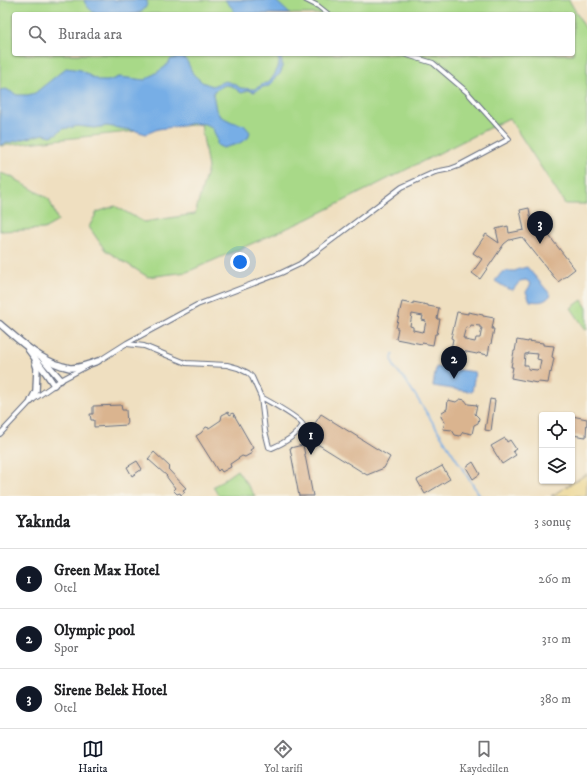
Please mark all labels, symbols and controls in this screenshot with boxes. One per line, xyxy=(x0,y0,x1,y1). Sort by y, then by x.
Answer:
search box xyxy=(12,12,575,56)
icon: search xyxy=(26,23,48,45)
text: Burada ara xyxy=(58,25,122,44)
pin: 3 xyxy=(527,211,553,244)
your location xyxy=(230,252,250,272)
pin: 2 xyxy=(441,346,467,379)
map controls xyxy=(539,412,575,484)
button: locate xyxy=(539,412,575,448)
pin: 1 xyxy=(298,422,324,455)
button: layers xyxy=(539,448,575,484)
text: Yakında xyxy=(16,511,70,533)
text: 3 sonuç xyxy=(534,514,571,530)
text: Green Max Hotel xyxy=(54,561,159,580)
text: 1 xyxy=(27,571,31,587)
text: 260 m xyxy=(538,571,571,587)
text: Otel xyxy=(54,580,77,596)
text: Olympic pool xyxy=(54,621,135,640)
text: 2 xyxy=(26,631,32,647)
text: 310 m xyxy=(542,631,571,647)
text: Spor xyxy=(54,640,78,656)
text: Sirene Belek Hotel xyxy=(54,681,167,700)
text: 3 xyxy=(27,691,31,707)
text: 380 m xyxy=(540,691,571,707)
text: Otel xyxy=(54,700,77,716)
tab: Harita xyxy=(78,738,107,776)
tab: Yol tarifi xyxy=(264,738,303,776)
tab: Kaydedilen xyxy=(459,738,509,776)

